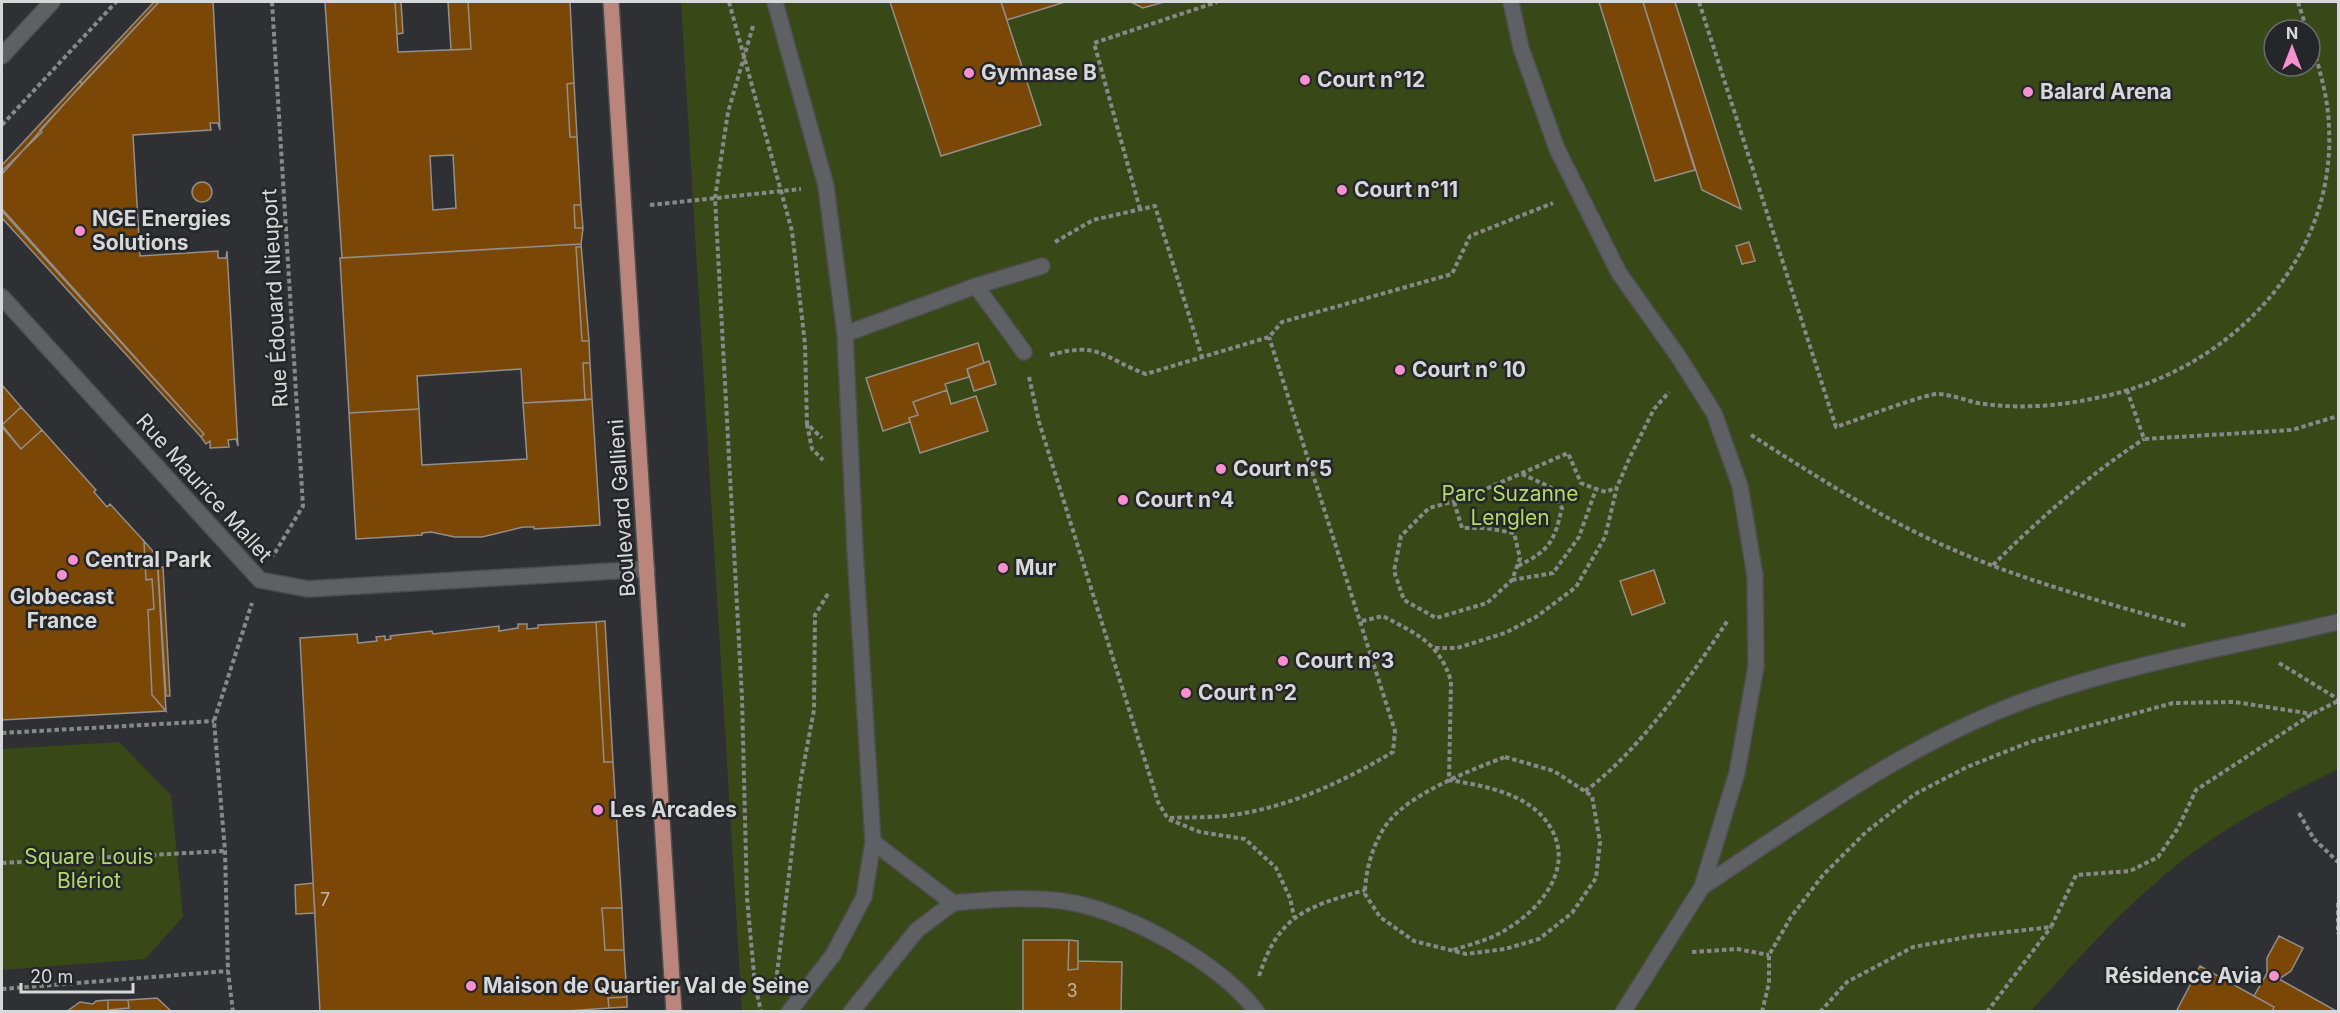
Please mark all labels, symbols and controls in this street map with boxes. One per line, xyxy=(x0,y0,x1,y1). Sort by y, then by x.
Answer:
north arrow xyxy=(2262,18,2322,78)
text: N xyxy=(2286,23,2298,43)
place label: Gymnase B xyxy=(981,60,1097,85)
marker: Gymnase B xyxy=(962,66,976,80)
place label: Court n°12 xyxy=(1317,67,1425,92)
marker: Court n°12 xyxy=(1298,73,1312,87)
place label: Balard Arena xyxy=(2040,79,2172,104)
marker: Balard Arena xyxy=(2021,85,2035,99)
place label: Court n°11 xyxy=(1354,177,1458,202)
marker: Court n°11 xyxy=(1335,183,1349,197)
street label: Rue Édouard Nieuport xyxy=(255,188,293,408)
place label: NGE Energies Solutions xyxy=(92,206,231,255)
marker: NGE Energies Solutions xyxy=(73,224,87,238)
place label: Court n° 10 xyxy=(1412,357,1526,382)
marker: Court n° 10 xyxy=(1393,363,1407,377)
street label: Rue Maurice Mallet xyxy=(131,408,278,567)
street label: Boulevard Gallieni xyxy=(603,418,640,598)
place label: Court n°5 xyxy=(1233,456,1332,481)
marker: Court n°5 xyxy=(1214,462,1228,476)
park label: Parc Suzanne Lenglen xyxy=(1441,481,1579,530)
place label: Court n°4 xyxy=(1135,487,1234,512)
marker: Court n°4 xyxy=(1116,493,1130,507)
place label: Central Park xyxy=(85,547,212,572)
marker: Central Park xyxy=(66,553,80,567)
place label: Mur xyxy=(1015,555,1057,580)
marker: Mur xyxy=(996,561,1010,575)
marker: Globecast France xyxy=(55,568,69,582)
place label: Globecast France xyxy=(10,584,114,633)
place label: Court n°3 xyxy=(1295,648,1394,673)
marker: Court n°3 xyxy=(1276,654,1290,668)
place label: Court n°2 xyxy=(1198,680,1297,705)
marker: Court n°2 xyxy=(1179,686,1193,700)
place label: Les Arcades xyxy=(610,797,737,822)
marker: Les Arcades xyxy=(591,803,605,817)
park label: Square Louis Blériot xyxy=(24,844,154,893)
house number: 7 xyxy=(320,889,330,910)
scale bar xyxy=(21,956,134,994)
place label: Résidence Avia xyxy=(2105,963,2262,988)
text: 20 m xyxy=(30,966,73,987)
marker: Résidence Avia xyxy=(2267,969,2281,983)
place label: Maison de Quartier Val de Seine xyxy=(483,973,809,998)
marker: Maison de Quartier Val de Seine xyxy=(464,979,478,993)
house number: 3 xyxy=(1066,980,1078,1001)

